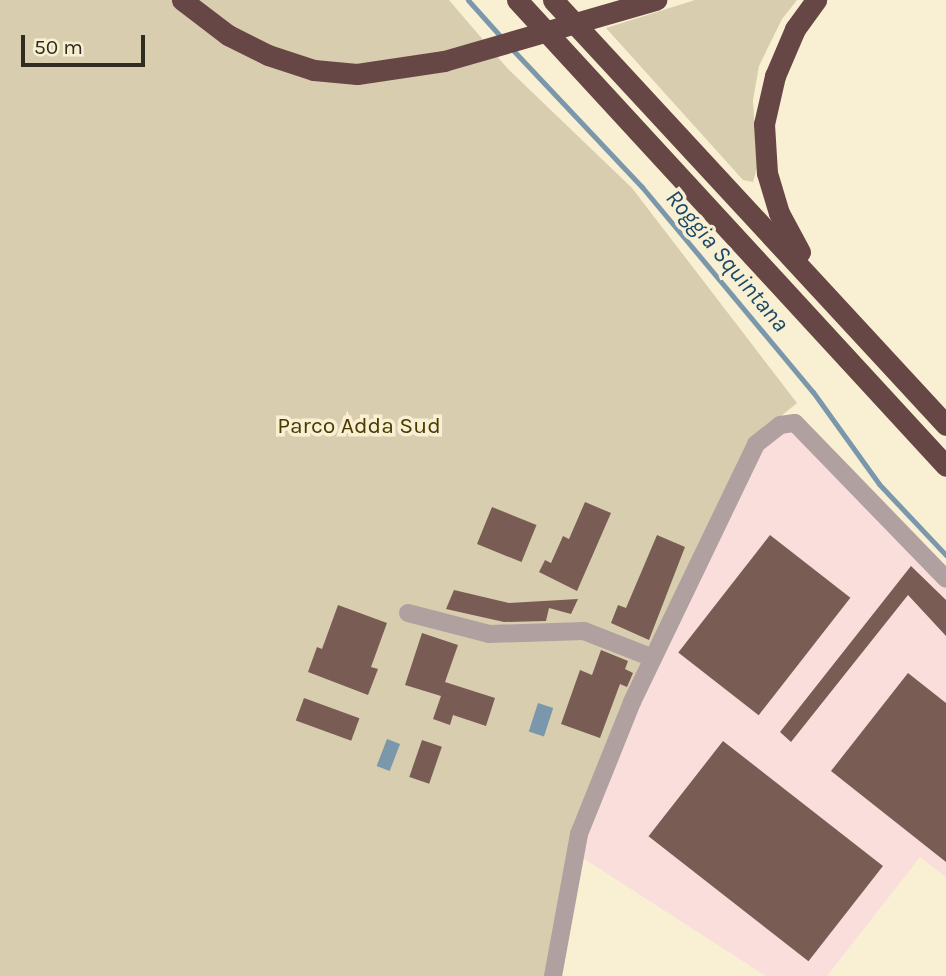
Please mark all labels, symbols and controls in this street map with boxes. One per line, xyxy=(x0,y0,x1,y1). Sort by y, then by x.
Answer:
scale bar xyxy=(24,21,149,65)
text: 50 m xyxy=(34,35,83,59)
water label: Roggia Squintana xyxy=(659,184,795,338)
park label: Parco Adda Sud xyxy=(277,412,441,440)

